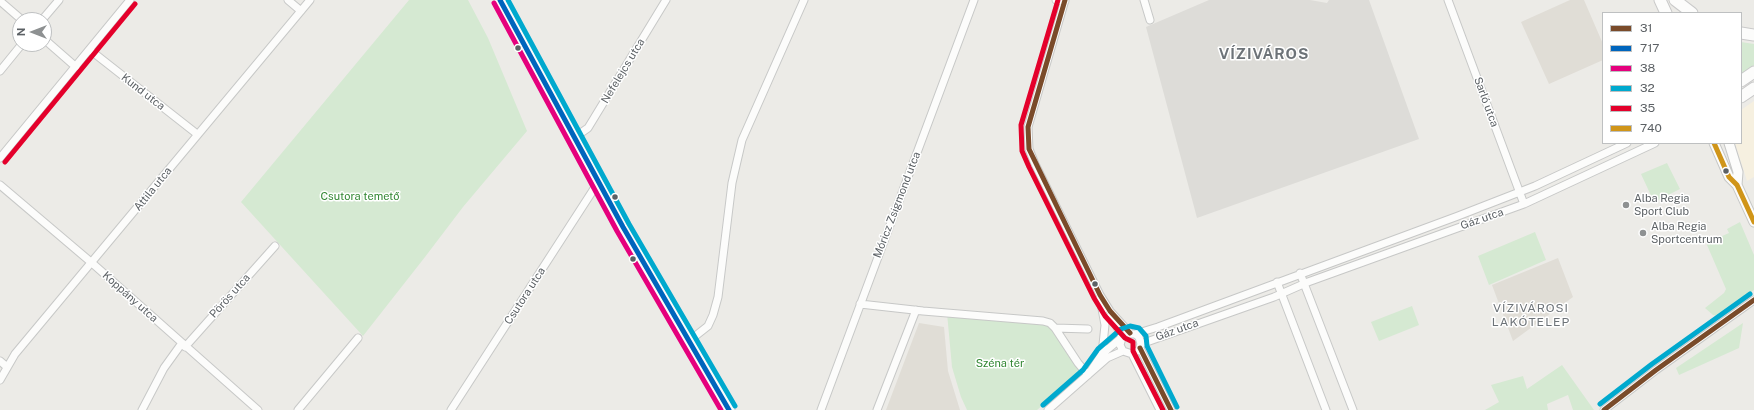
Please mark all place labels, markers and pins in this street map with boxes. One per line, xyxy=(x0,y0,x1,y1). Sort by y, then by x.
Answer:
unlabelled marker xyxy=(513,43,523,53)
unlabelled marker xyxy=(1721,166,1731,176)
unlabelled marker xyxy=(610,192,620,202)
place label: Alba Regia Sport Club xyxy=(1634,192,1689,218)
marker: Alba Regia Sport Club xyxy=(1621,200,1631,210)
place label: Alba Regia Sportcentrum xyxy=(1651,220,1722,246)
marker: Alba Regia Sportcentrum xyxy=(1638,228,1648,238)
unlabelled marker xyxy=(628,254,638,264)
unlabelled marker xyxy=(1090,279,1100,289)

